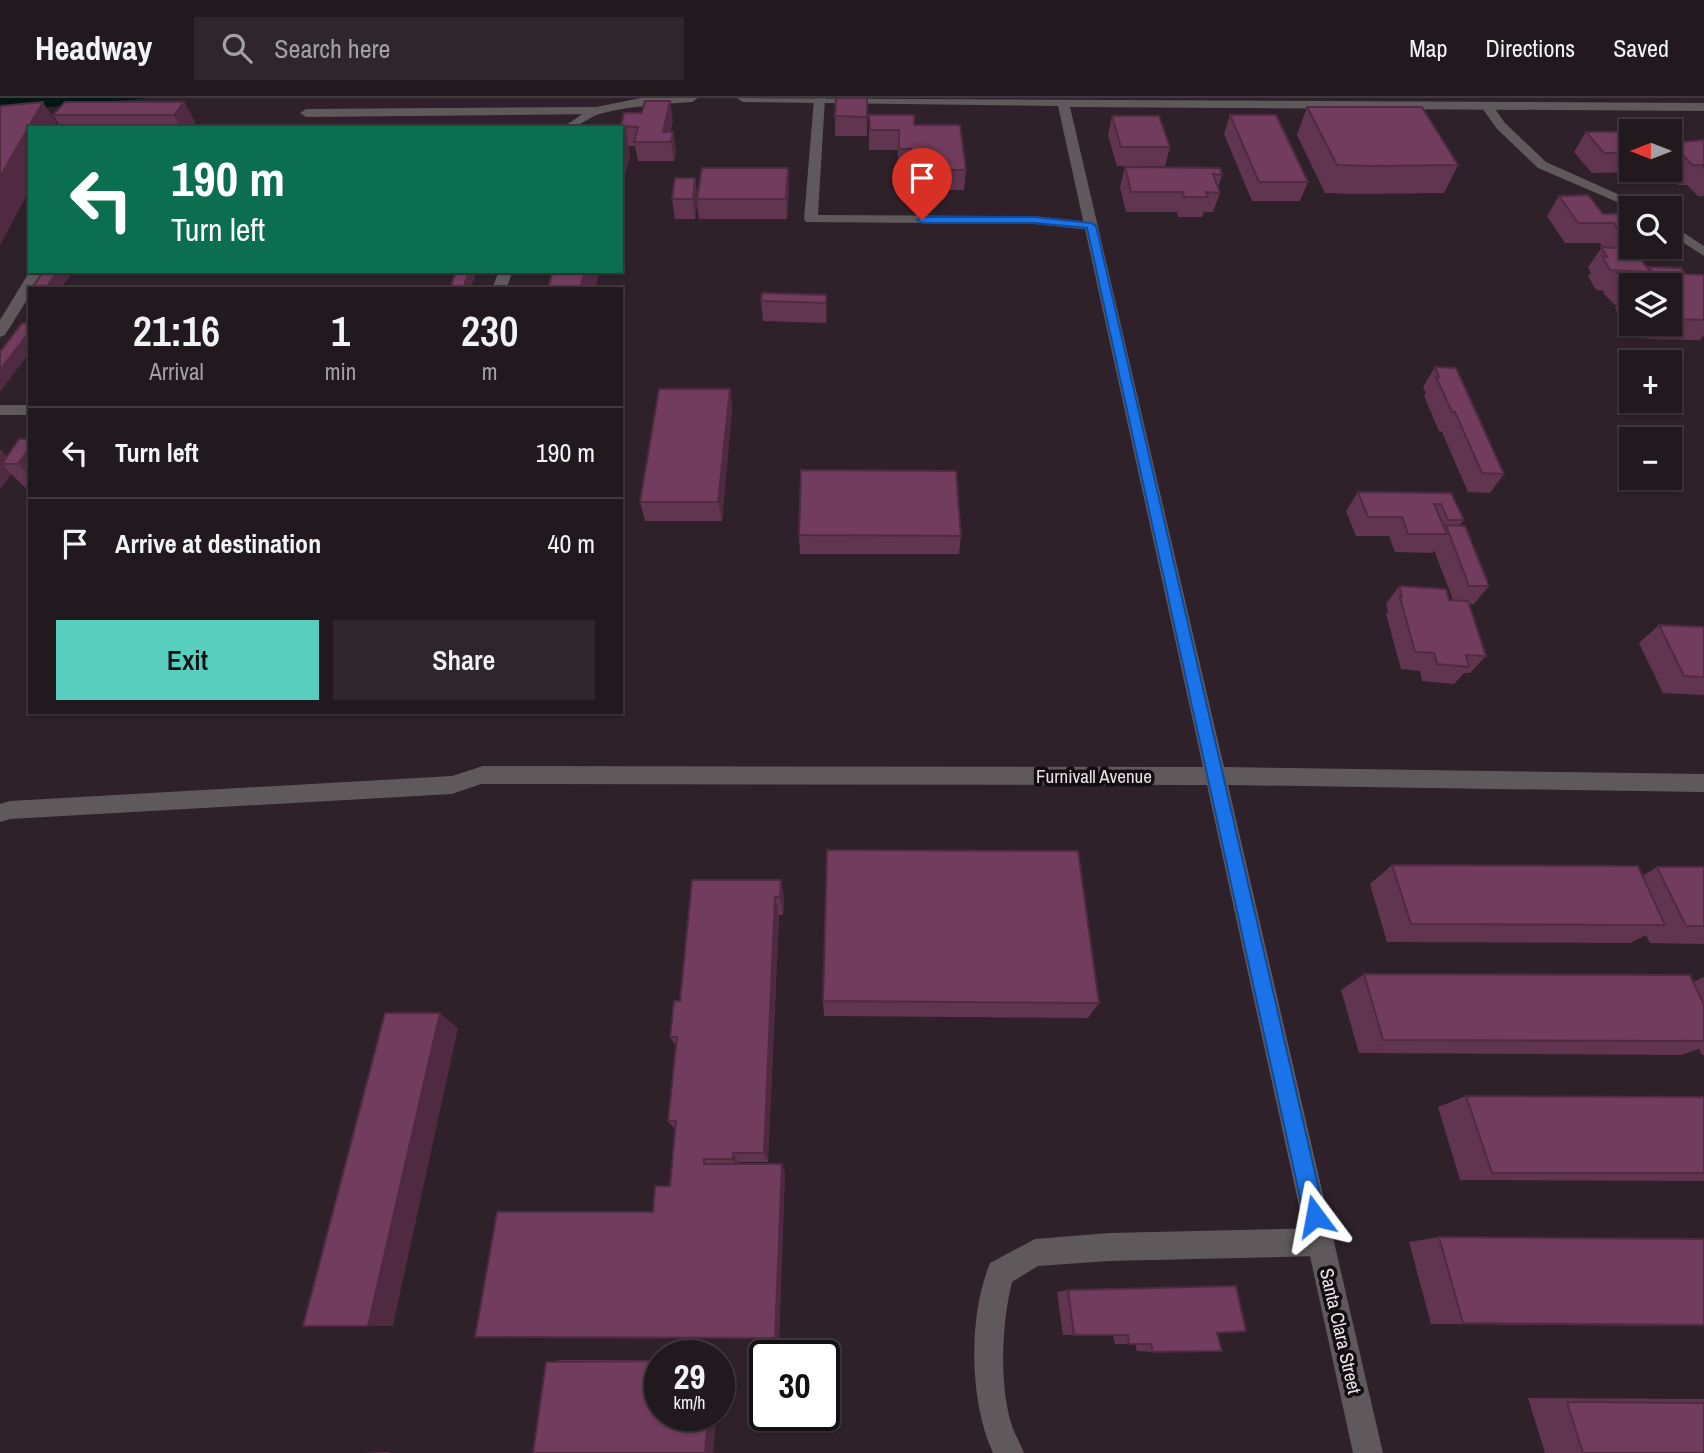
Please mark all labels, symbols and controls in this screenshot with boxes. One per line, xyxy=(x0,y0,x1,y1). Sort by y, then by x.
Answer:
search box xyxy=(194,17,684,80)
text: Headway xyxy=(35,26,152,70)
icon: search xyxy=(218,29,256,67)
text: Search here xyxy=(274,31,390,66)
text: Map xyxy=(1409,32,1447,64)
text: Directions xyxy=(1485,32,1575,64)
text: Saved xyxy=(1613,32,1669,64)
north arrow xyxy=(1619,119,1682,182)
map controls xyxy=(1619,119,1682,490)
text: 190 m xyxy=(171,145,285,211)
pin xyxy=(892,148,952,220)
icon: left xyxy=(56,154,147,245)
icon: arrive xyxy=(903,159,941,197)
button: search xyxy=(1619,196,1682,259)
text: Turn left xyxy=(171,208,265,251)
button: layers xyxy=(1619,273,1682,336)
text: 21:16 xyxy=(133,303,220,359)
text: 1 xyxy=(331,303,350,359)
text: 230 xyxy=(461,303,518,359)
button: + xyxy=(1619,350,1682,413)
text: Arrival xyxy=(149,356,204,387)
text: min xyxy=(325,356,356,387)
text: m xyxy=(482,356,497,387)
button: − xyxy=(1619,427,1682,490)
icon: left xyxy=(56,434,94,472)
text: Turn left xyxy=(115,435,199,470)
text: 190 m xyxy=(536,435,595,470)
icon: arrive xyxy=(56,525,94,563)
text: Arrive at destination xyxy=(115,526,321,561)
text: 40 m xyxy=(548,526,595,561)
button: Exit xyxy=(56,620,319,700)
button: Share xyxy=(333,620,595,700)
street label: Furnivall Avenue xyxy=(1036,763,1152,789)
position arrow xyxy=(1278,1179,1352,1253)
street label: Santa Clara Street xyxy=(1314,1266,1368,1397)
speed limit sign: 30 xyxy=(749,1340,840,1431)
text: 29 xyxy=(674,1353,705,1400)
text: km/h xyxy=(674,1390,706,1415)

